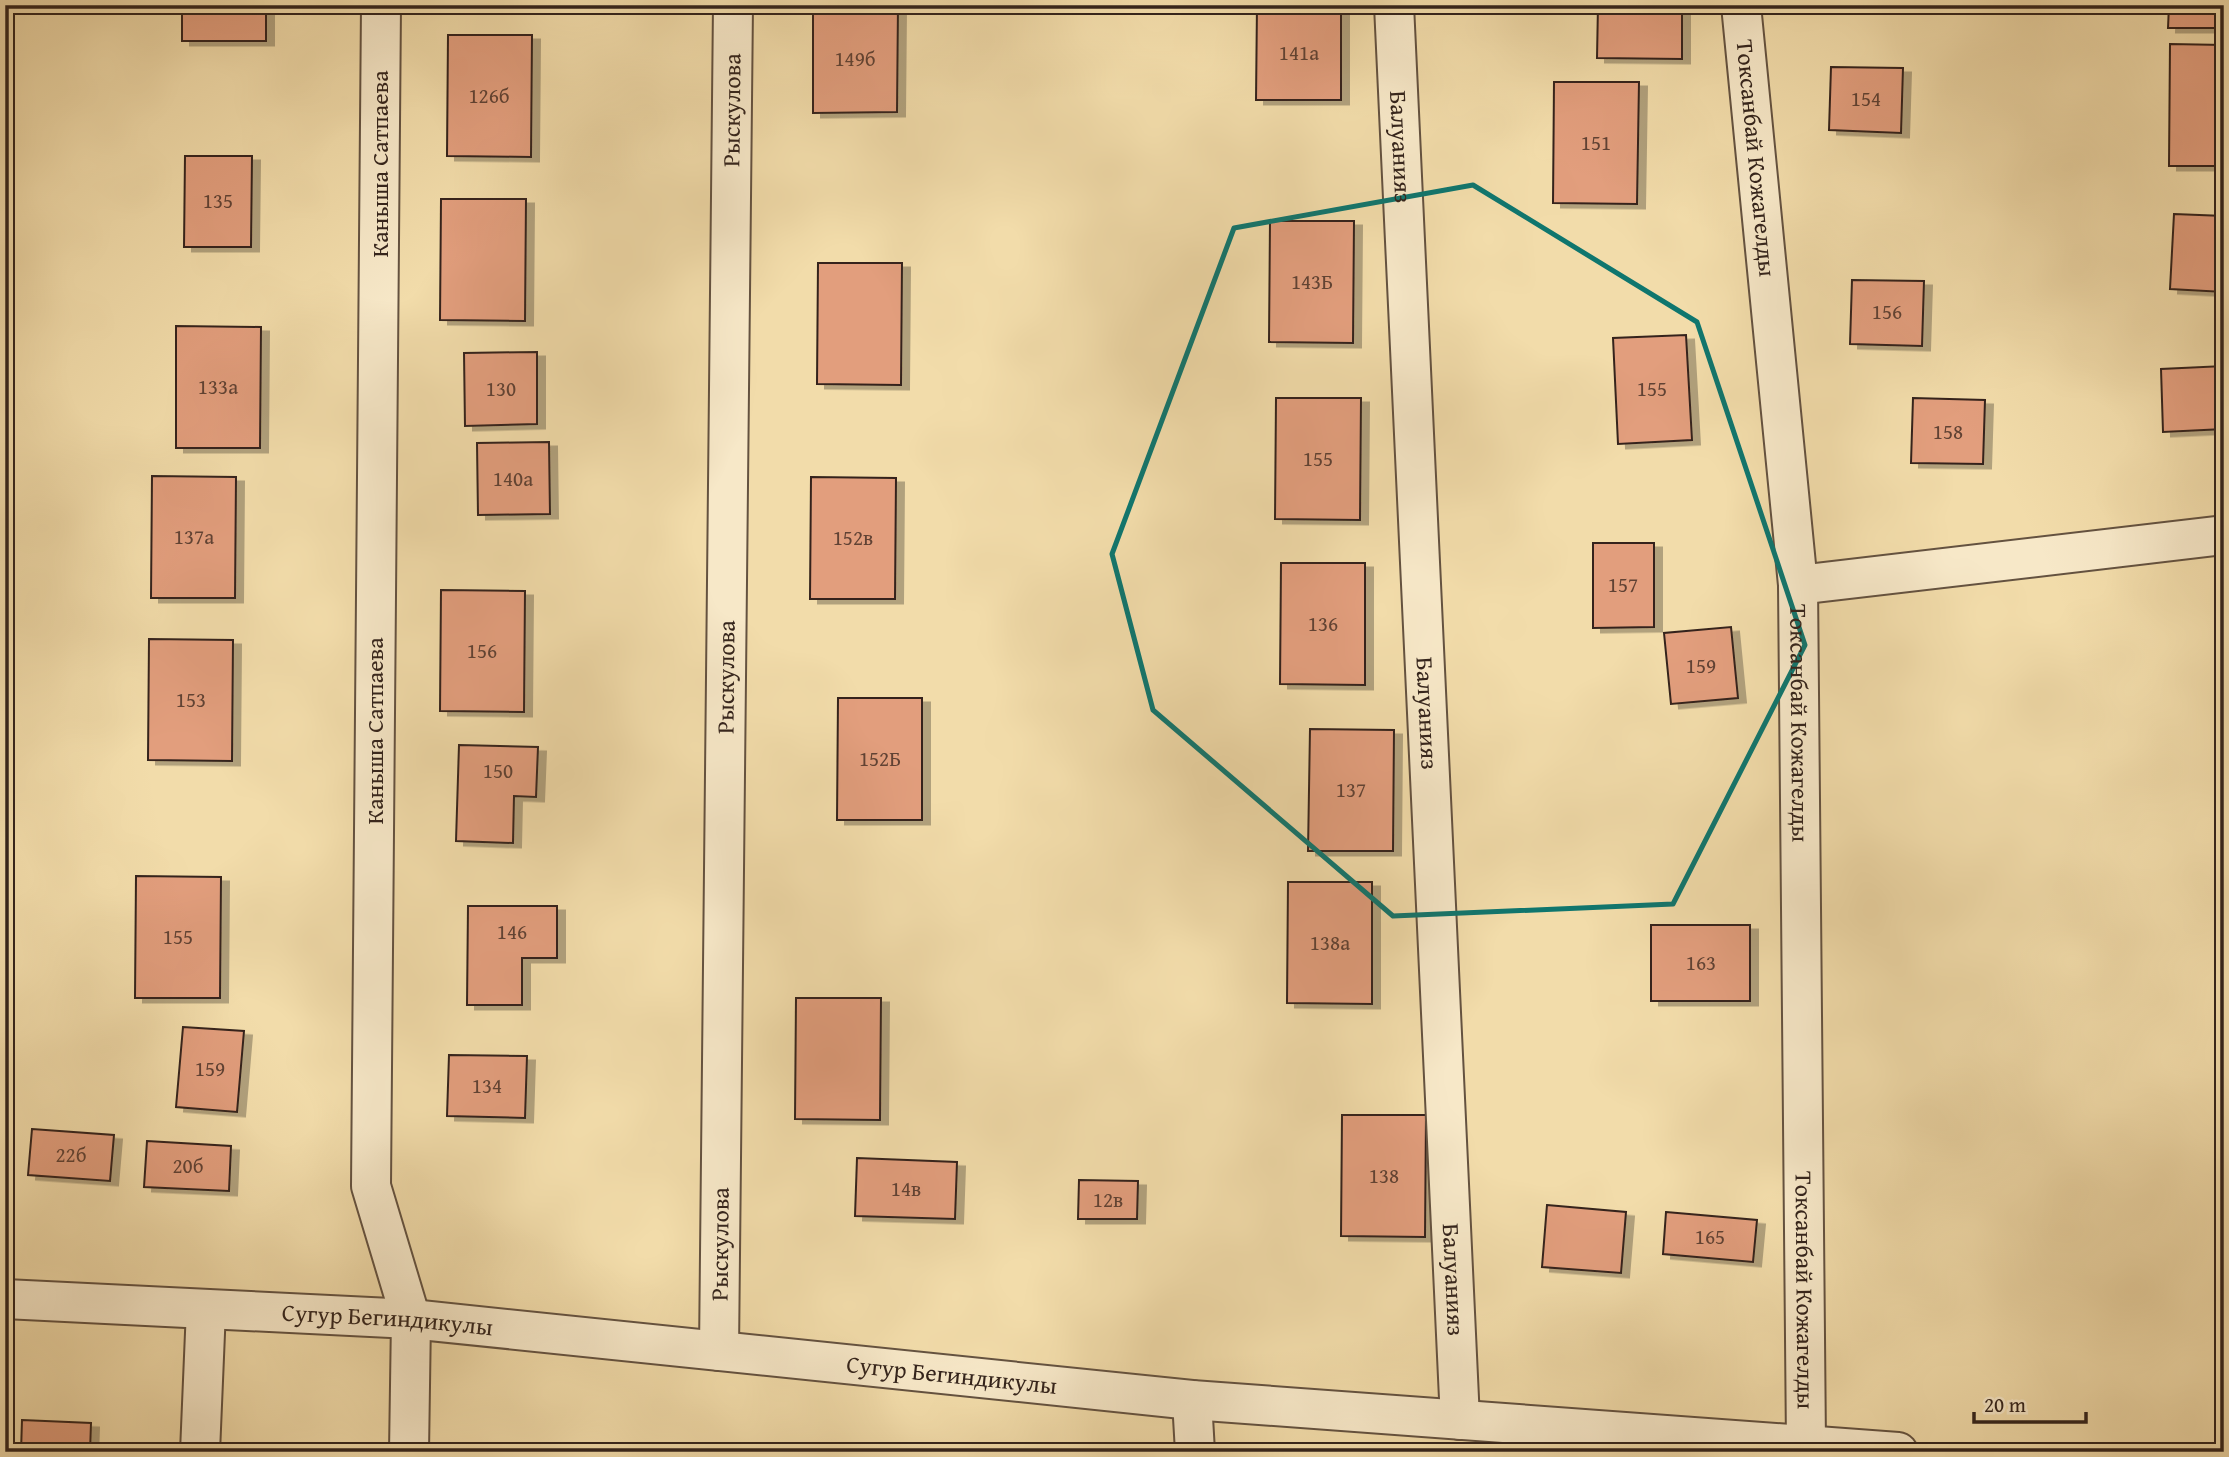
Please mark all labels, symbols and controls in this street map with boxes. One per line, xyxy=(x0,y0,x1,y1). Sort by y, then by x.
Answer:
house number: 141а xyxy=(1279,37,1319,68)
street label: Токсанбай Кожагелды xyxy=(1728,38,1786,279)
house number: 149б xyxy=(834,43,876,74)
street label: Рыскулова xyxy=(713,52,750,167)
street label: Каныша Сатпаева xyxy=(362,70,397,258)
house number: 126б xyxy=(468,80,510,111)
house number: 154 xyxy=(1851,83,1881,114)
street label: Балуанияз xyxy=(1381,90,1421,204)
house number: 151 xyxy=(1581,127,1611,158)
house number: 135 xyxy=(203,185,233,216)
house number: 143Б xyxy=(1291,266,1333,297)
house number: 156 xyxy=(1872,296,1902,327)
house number: 133а xyxy=(198,371,238,402)
house number: 130 xyxy=(486,373,516,404)
house number: 155 xyxy=(1637,373,1667,404)
house number: 158 xyxy=(1933,416,1963,447)
house number: 155 xyxy=(1303,443,1333,474)
house number: 140а xyxy=(493,463,533,494)
house number: 137а xyxy=(174,521,214,552)
house number: 152в xyxy=(833,522,873,553)
house number: 157 xyxy=(1608,569,1638,600)
street label: Токсанбай Кожагелды xyxy=(1781,604,1818,843)
house number: 136 xyxy=(1308,608,1338,639)
street label: Рыскулова xyxy=(707,619,744,734)
house number: 156 xyxy=(467,635,497,666)
street label: Каныша Сатпаева xyxy=(357,637,392,825)
house number: 159 xyxy=(1686,650,1716,681)
street label: Балуанияз xyxy=(1407,656,1448,770)
house number: 153 xyxy=(176,684,206,715)
house number: 152Б xyxy=(859,743,901,774)
house number: 150 xyxy=(483,755,513,786)
house number: 137 xyxy=(1336,774,1366,805)
house number: 146 xyxy=(497,916,527,947)
house number: 155 xyxy=(163,921,193,952)
house number: 138а xyxy=(1310,927,1350,958)
house number: 163 xyxy=(1686,947,1716,978)
house number: 159 xyxy=(195,1053,225,1084)
house number: 134 xyxy=(472,1070,502,1101)
house number: 22б xyxy=(56,1139,86,1170)
house number: 20б xyxy=(173,1150,203,1181)
house number: 138 xyxy=(1369,1160,1399,1191)
street label: Токсанбай Кожагелды xyxy=(1786,1171,1824,1410)
house number: 14в xyxy=(891,1173,921,1204)
house number: 12в xyxy=(1093,1184,1123,1215)
street label: Рыскулова xyxy=(702,1186,738,1301)
house number: 165 xyxy=(1695,1221,1725,1252)
street label: Балуанияз xyxy=(1434,1222,1474,1337)
street label: Сугур Бегиндикулы xyxy=(281,1295,495,1344)
street label: Сугур Бегиндикулы xyxy=(845,1346,1059,1403)
scale bar xyxy=(1974,1380,2086,1424)
text: 20 m xyxy=(1984,1389,2026,1420)

